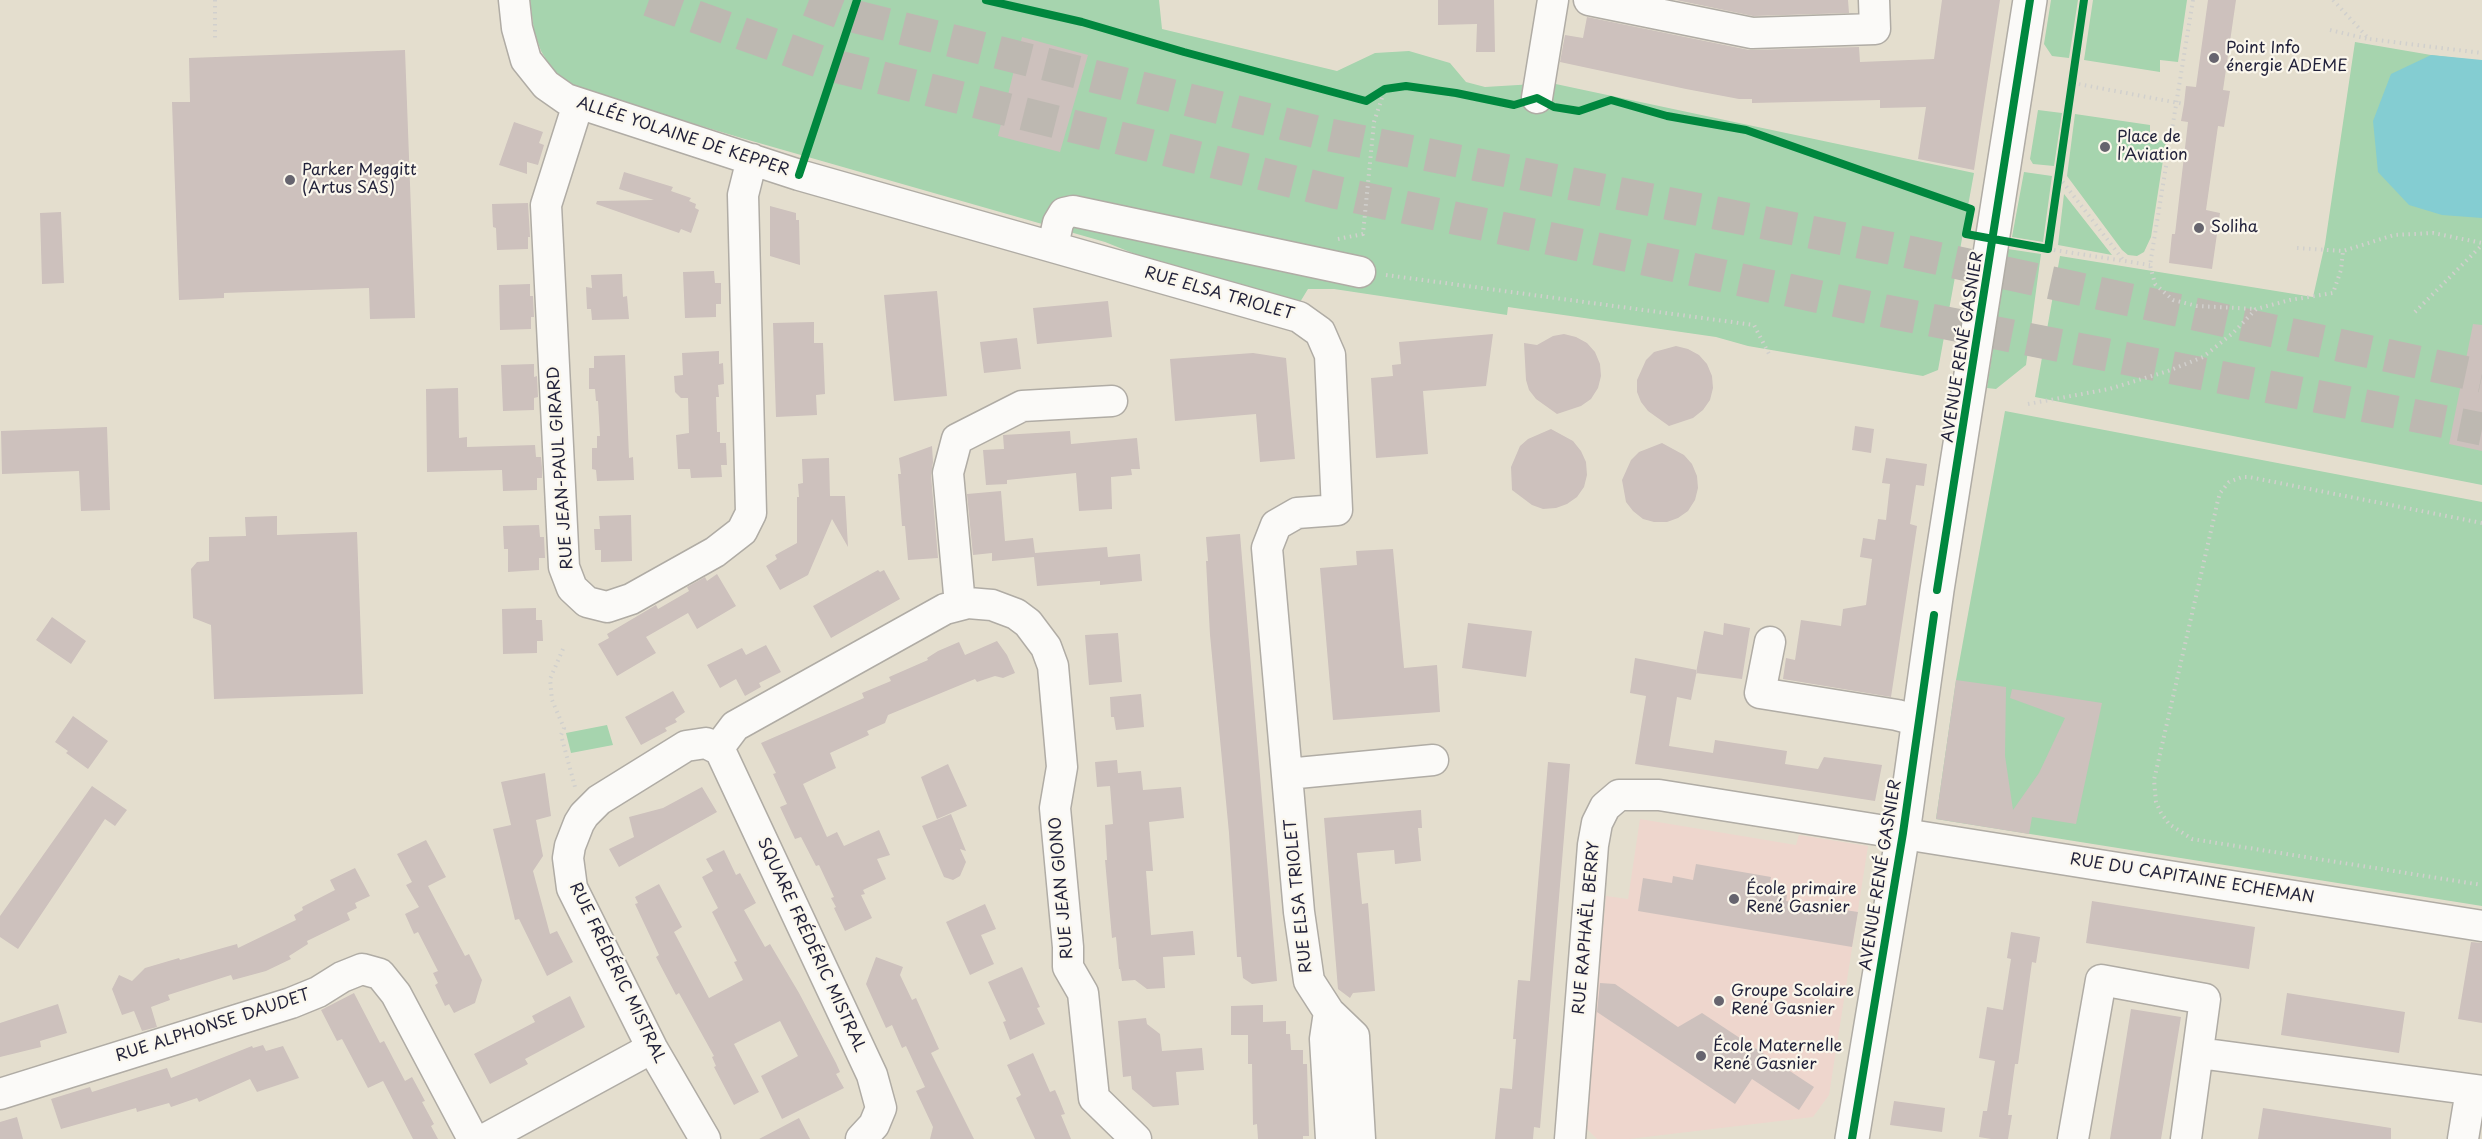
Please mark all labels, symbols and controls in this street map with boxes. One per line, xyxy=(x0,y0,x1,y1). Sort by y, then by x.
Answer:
place label: Point Info énergie ADEME xyxy=(2226,39,2347,77)
marker: Point Info énergie ADEME xyxy=(2207,51,2221,65)
street label: ALLÉE YOLAINE DE KEPPER xyxy=(574,94,792,180)
place label: Place de l’Aviation xyxy=(2117,128,2188,166)
marker: Place de l’Aviation xyxy=(2098,140,2112,154)
place label: Parker Meggitt (Artus SAS) xyxy=(302,161,417,199)
marker: Parker Meggitt (Artus SAS) xyxy=(283,173,297,187)
place label: Soliha xyxy=(2211,218,2258,238)
marker: Soliha xyxy=(2192,221,2206,235)
street label: AVENUE RENÉ GASNIER xyxy=(1938,250,1988,444)
street label: RUE ELSA TRIOLET xyxy=(1142,263,1296,325)
street label: RUE JEAN-PAUL GIRARD xyxy=(544,366,578,570)
street label: AVENUE RENÉ GASNIER xyxy=(1856,778,1906,972)
street label: RUE JEAN GIONO xyxy=(1046,816,1078,960)
street label: RUE ELSA TRIOLET xyxy=(1281,818,1317,974)
street label: SQUARE FRÉDÉRIC MISTRAL xyxy=(753,835,869,1055)
street label: RUE RAPHAËL BERRY xyxy=(1570,841,1604,1015)
street label: RUE DU CAPITAINE ECHEMAN xyxy=(2069,850,2315,908)
street label: RUE FRÉDÉRIC MISTRAL xyxy=(565,880,669,1066)
place label: École primaire René Gasnier xyxy=(1746,880,1857,918)
marker: École primaire René Gasnier xyxy=(1727,892,1741,906)
place label: Groupe Scolaire René Gasnier xyxy=(1731,982,1854,1020)
street label: RUE ALPHONSE DAUDET xyxy=(113,985,313,1067)
marker: Groupe Scolaire René Gasnier xyxy=(1712,994,1726,1008)
place label: École Maternelle René Gasnier xyxy=(1713,1037,1842,1075)
marker: École Maternelle René Gasnier xyxy=(1694,1049,1708,1063)

